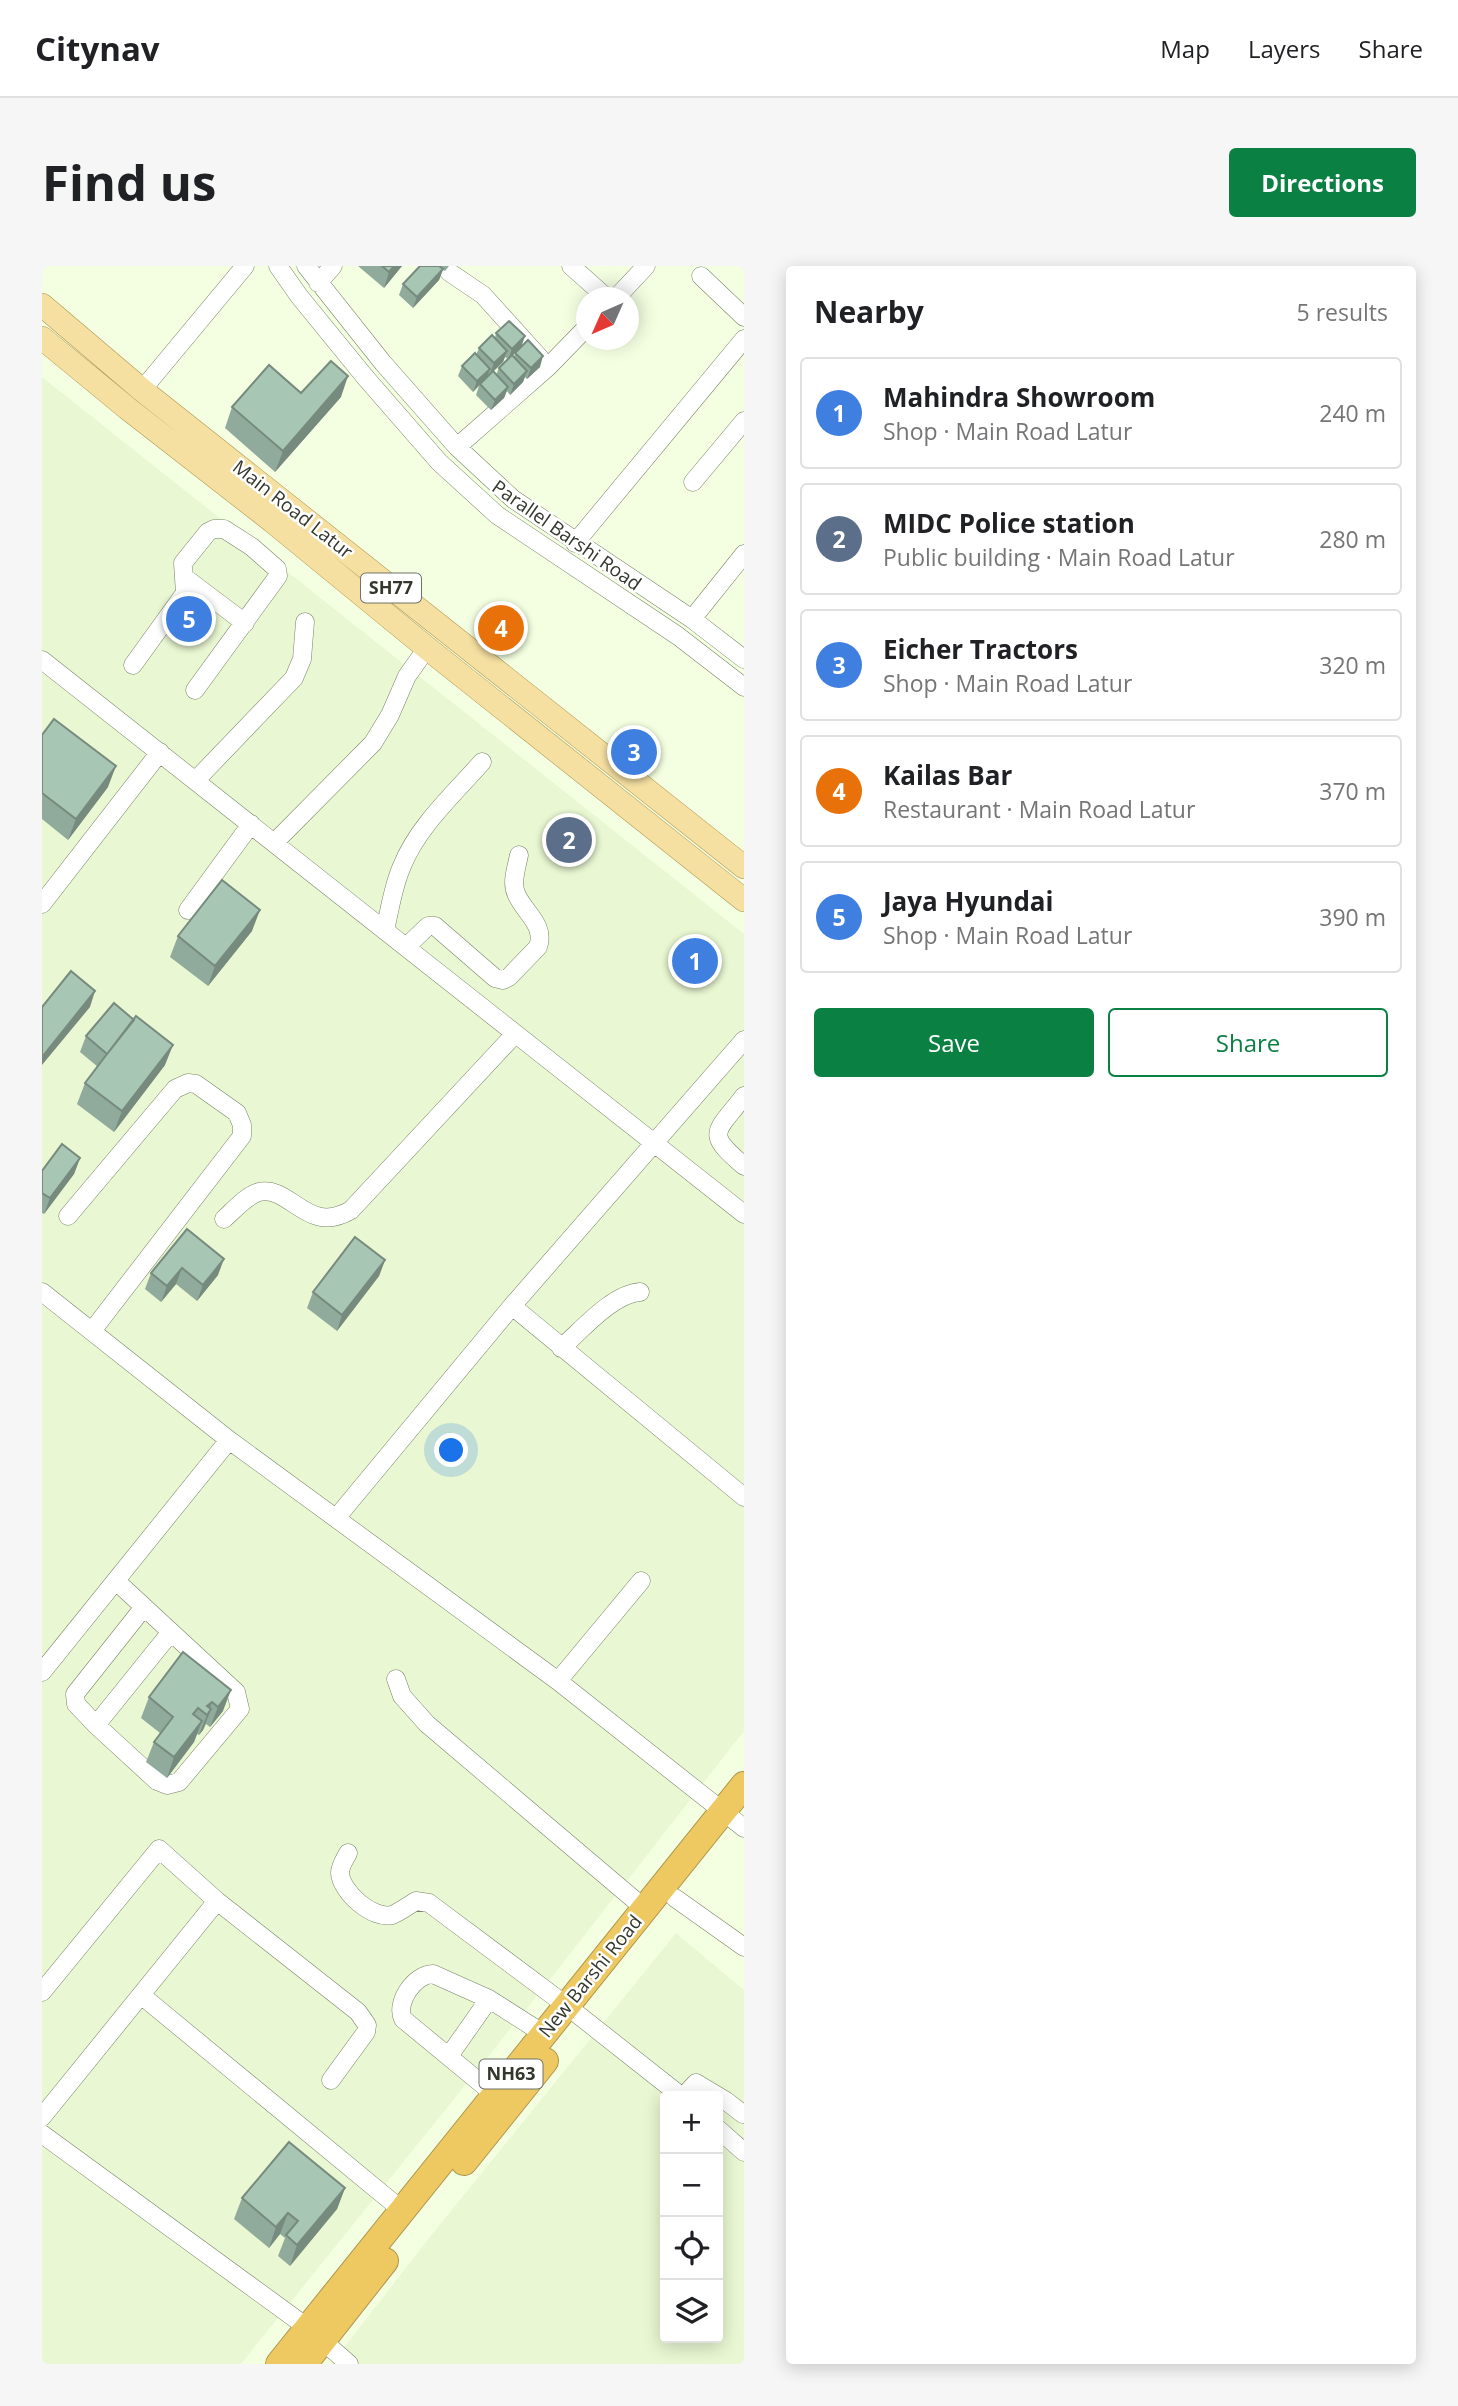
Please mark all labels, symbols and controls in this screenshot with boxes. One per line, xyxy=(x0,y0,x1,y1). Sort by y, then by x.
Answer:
text: Citynav xyxy=(35,26,160,71)
text: Map xyxy=(1160,32,1210,65)
text: Layers xyxy=(1248,32,1321,65)
text: Share xyxy=(1359,32,1423,65)
button: Directions xyxy=(1229,148,1416,217)
text: Find us xyxy=(42,149,216,215)
north arrow xyxy=(576,287,639,350)
text: Nearby xyxy=(814,291,924,332)
text: 5 results xyxy=(1297,296,1388,328)
text: Mahindra Showroom xyxy=(883,379,1155,415)
text: 1 xyxy=(832,397,846,429)
text: 240 m xyxy=(1319,397,1386,429)
text: Shop · Main Road Latur xyxy=(883,415,1132,447)
street label: Main Road Latur xyxy=(227,454,359,564)
street label: Parallel Barshi Road xyxy=(487,474,647,596)
text: MIDC Police station xyxy=(883,505,1135,541)
text: 2 xyxy=(832,523,846,555)
text: 280 m xyxy=(1319,523,1386,555)
text: Public building · Main Road Latur xyxy=(883,541,1235,573)
road number: SH77 xyxy=(361,574,421,602)
pin: 5 xyxy=(166,593,212,645)
pin: 4 xyxy=(478,602,524,654)
text: Eicher Tractors xyxy=(883,631,1078,667)
text: 3 xyxy=(832,649,846,681)
text: 320 m xyxy=(1319,649,1386,681)
text: Shop · Main Road Latur xyxy=(883,667,1132,699)
pin: 3 xyxy=(611,726,657,778)
text: Kailas Bar xyxy=(883,757,1012,793)
text: 4 xyxy=(832,775,846,807)
text: 370 m xyxy=(1319,775,1386,807)
text: Restaurant · Main Road Latur xyxy=(883,793,1195,825)
pin: 2 xyxy=(546,814,592,866)
text: Jaya Hyundai xyxy=(883,883,1054,919)
text: 5 xyxy=(832,901,846,933)
text: 390 m xyxy=(1319,901,1386,933)
text: Shop · Main Road Latur xyxy=(883,919,1132,951)
pin: 1 xyxy=(672,935,718,987)
button: Save xyxy=(814,1008,1094,1077)
button: Share xyxy=(1108,1008,1388,1077)
your location xyxy=(434,1433,468,1467)
street label: New Barshi Road xyxy=(532,1909,648,2043)
road number: NH63 xyxy=(480,2060,542,2088)
map controls xyxy=(660,2091,723,2343)
button: + xyxy=(660,2091,723,2154)
button: − xyxy=(660,2154,723,2217)
button: locate xyxy=(660,2217,723,2280)
button: layers xyxy=(660,2280,723,2343)

